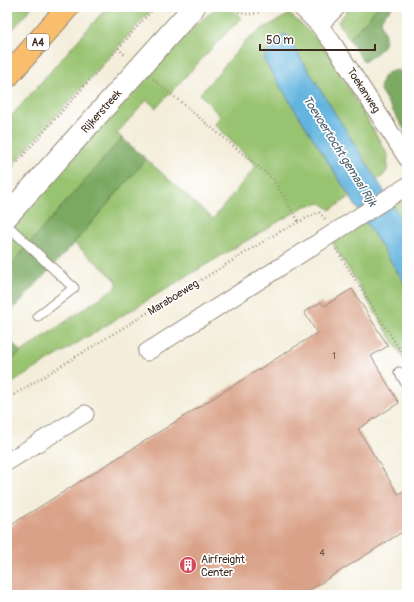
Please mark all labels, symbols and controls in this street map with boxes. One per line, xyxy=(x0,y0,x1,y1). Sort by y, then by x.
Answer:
scale bar xyxy=(260,26,375,52)
text: 50 m xyxy=(266,33,294,48)
road number: A4 xyxy=(27,34,49,50)
street label: Toekanweg xyxy=(344,65,383,116)
street label: Rijkerstreek xyxy=(79,87,124,136)
water label: Toevoertocht gemaal Rijk xyxy=(299,93,380,210)
street label: Maraboeweg xyxy=(146,277,201,318)
house number: 1 xyxy=(332,351,336,362)
house number: 4 xyxy=(319,548,325,559)
place label: Airfreight Center xyxy=(201,553,245,579)
building icon: Airfreight Center xyxy=(178,555,198,575)

